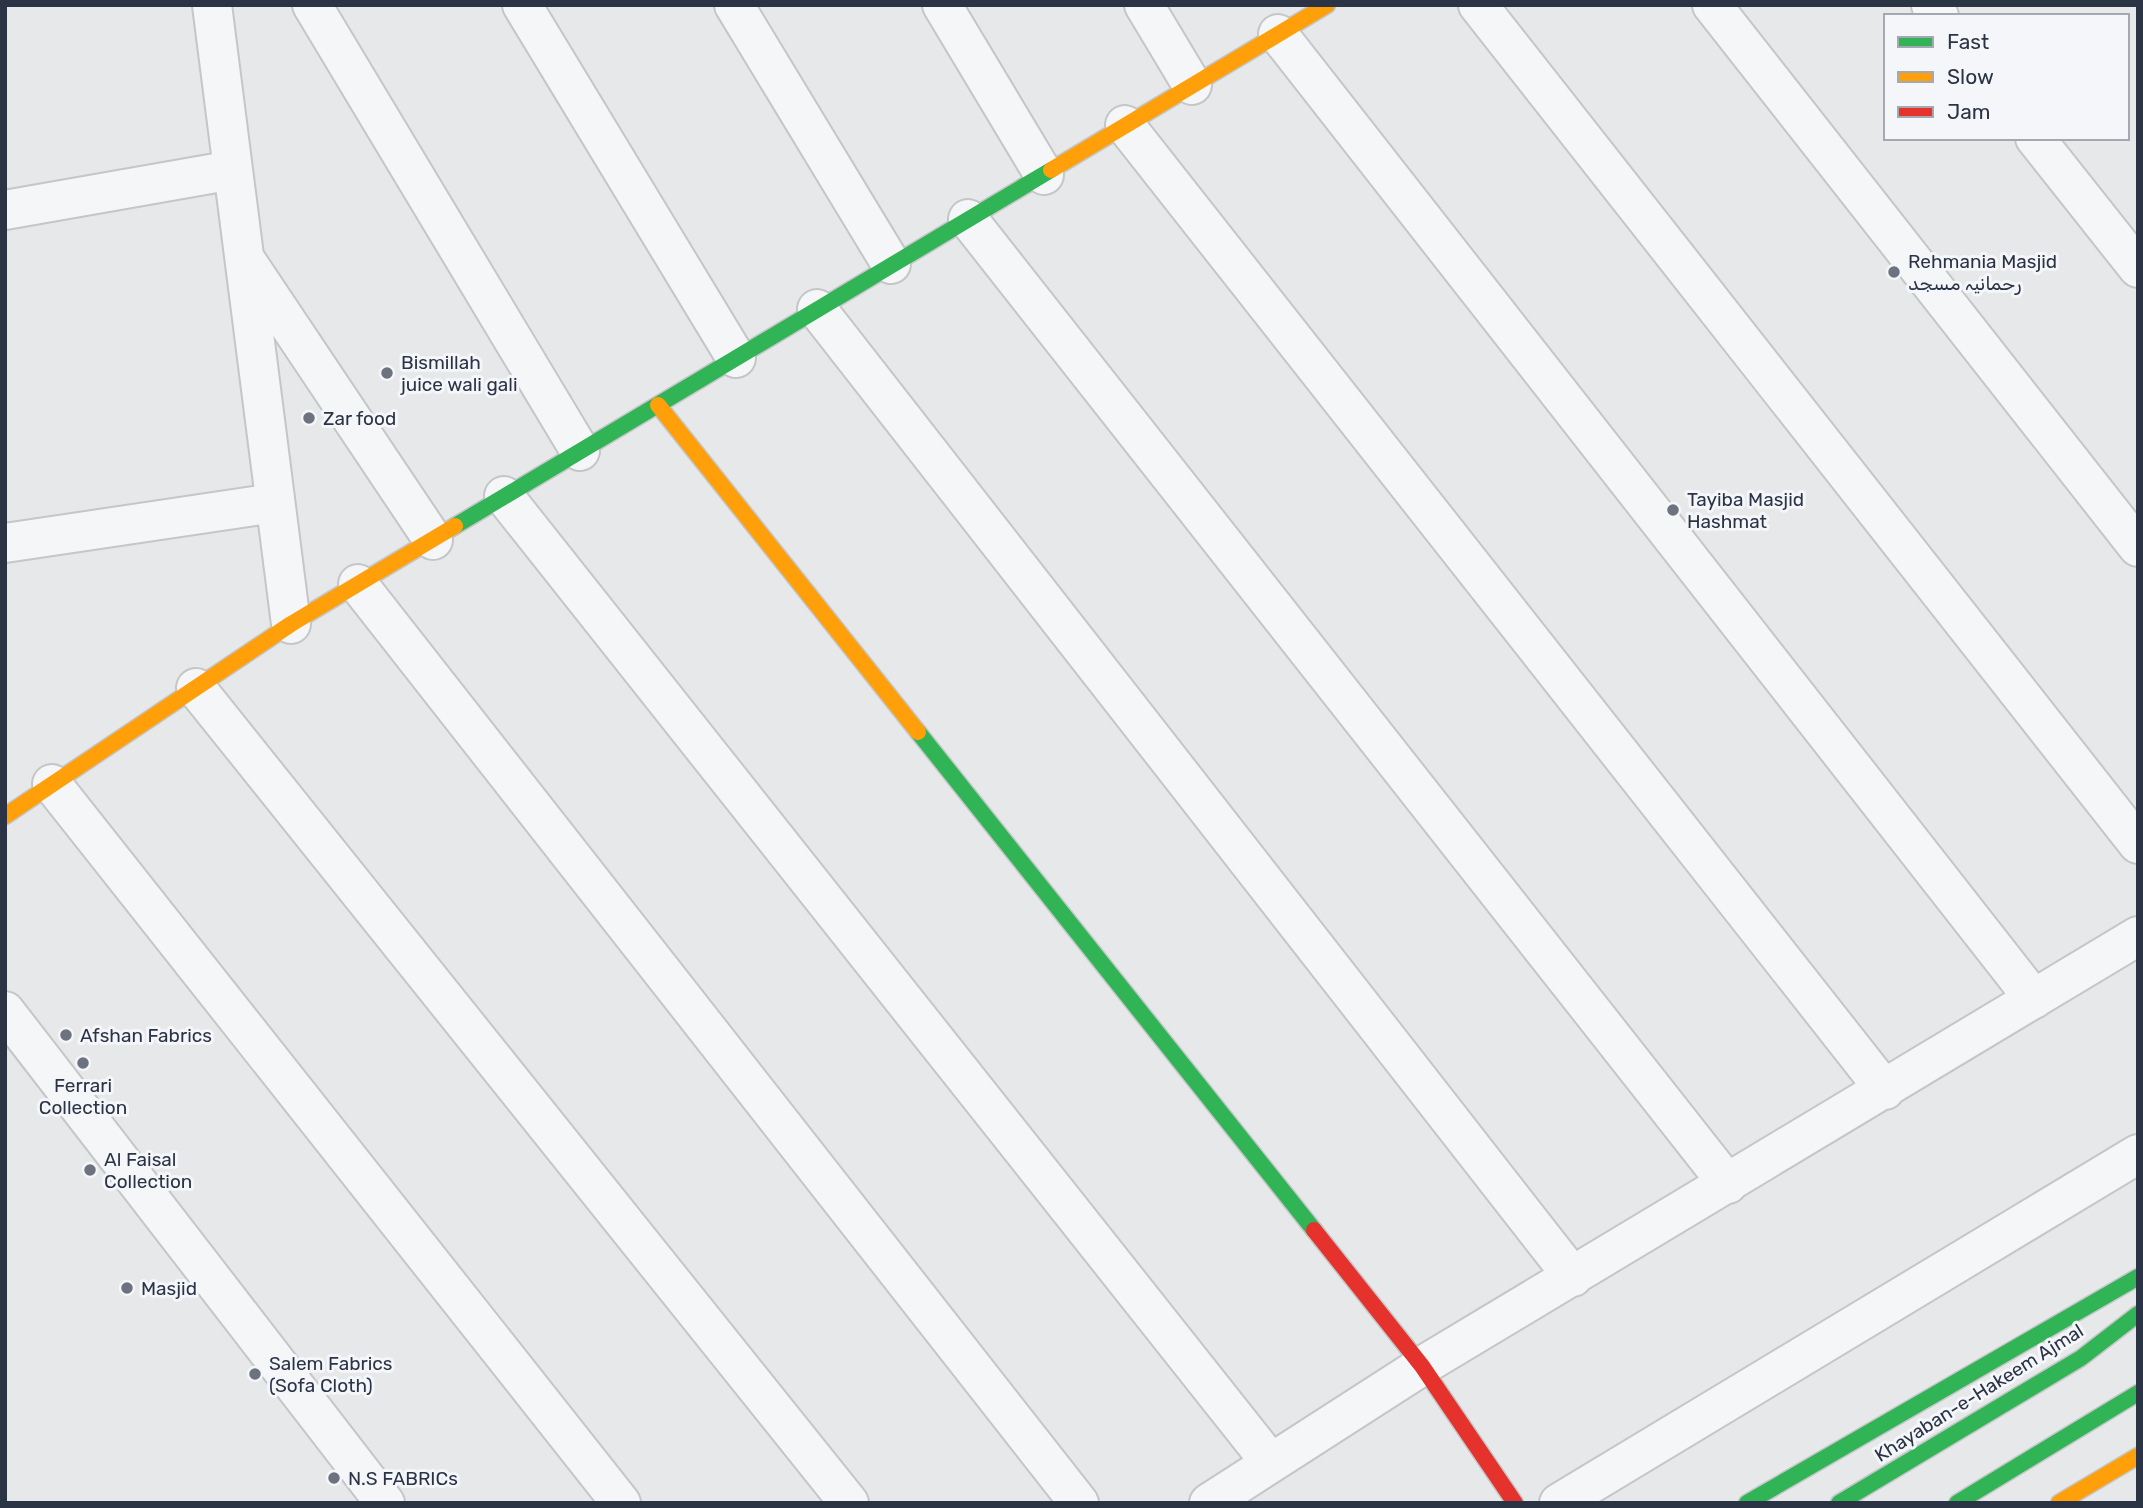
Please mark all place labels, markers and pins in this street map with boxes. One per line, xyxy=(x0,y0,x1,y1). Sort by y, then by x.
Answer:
place label: Rehmania Masjid رحمانیہ مسجد xyxy=(1908,250,2057,295)
marker: Rehmania Masjid رحمانیہ مسجد xyxy=(1886,264,1902,280)
place label: Bismillah juice wali gali xyxy=(400,351,518,396)
marker: Bismillah juice wali gali xyxy=(379,365,395,381)
place label: Zar food xyxy=(323,407,396,430)
marker: Zar food xyxy=(301,410,317,426)
place label: Tayiba Masjid Hashmat xyxy=(1687,488,1804,533)
marker: Tayiba Masjid Hashmat xyxy=(1665,502,1681,518)
place label: Afshan Fabrics xyxy=(80,1024,212,1047)
marker: Afshan Fabrics xyxy=(58,1027,74,1043)
marker: Ferrari Collection xyxy=(75,1055,91,1071)
place label: Ferrari Collection xyxy=(39,1074,127,1119)
place label: Al Faisal Collection xyxy=(104,1148,192,1193)
marker: Al Faisal Collection xyxy=(82,1162,98,1178)
place label: Masjid xyxy=(141,1277,197,1300)
marker: Masjid xyxy=(119,1280,135,1296)
place label: Salem Fabrics (Sofa Cloth) xyxy=(269,1352,392,1397)
marker: Salem Fabrics (Sofa Cloth) xyxy=(247,1366,263,1382)
place label: N.S FABRICs xyxy=(348,1467,458,1490)
marker: N.S FABRICs xyxy=(326,1470,342,1486)

